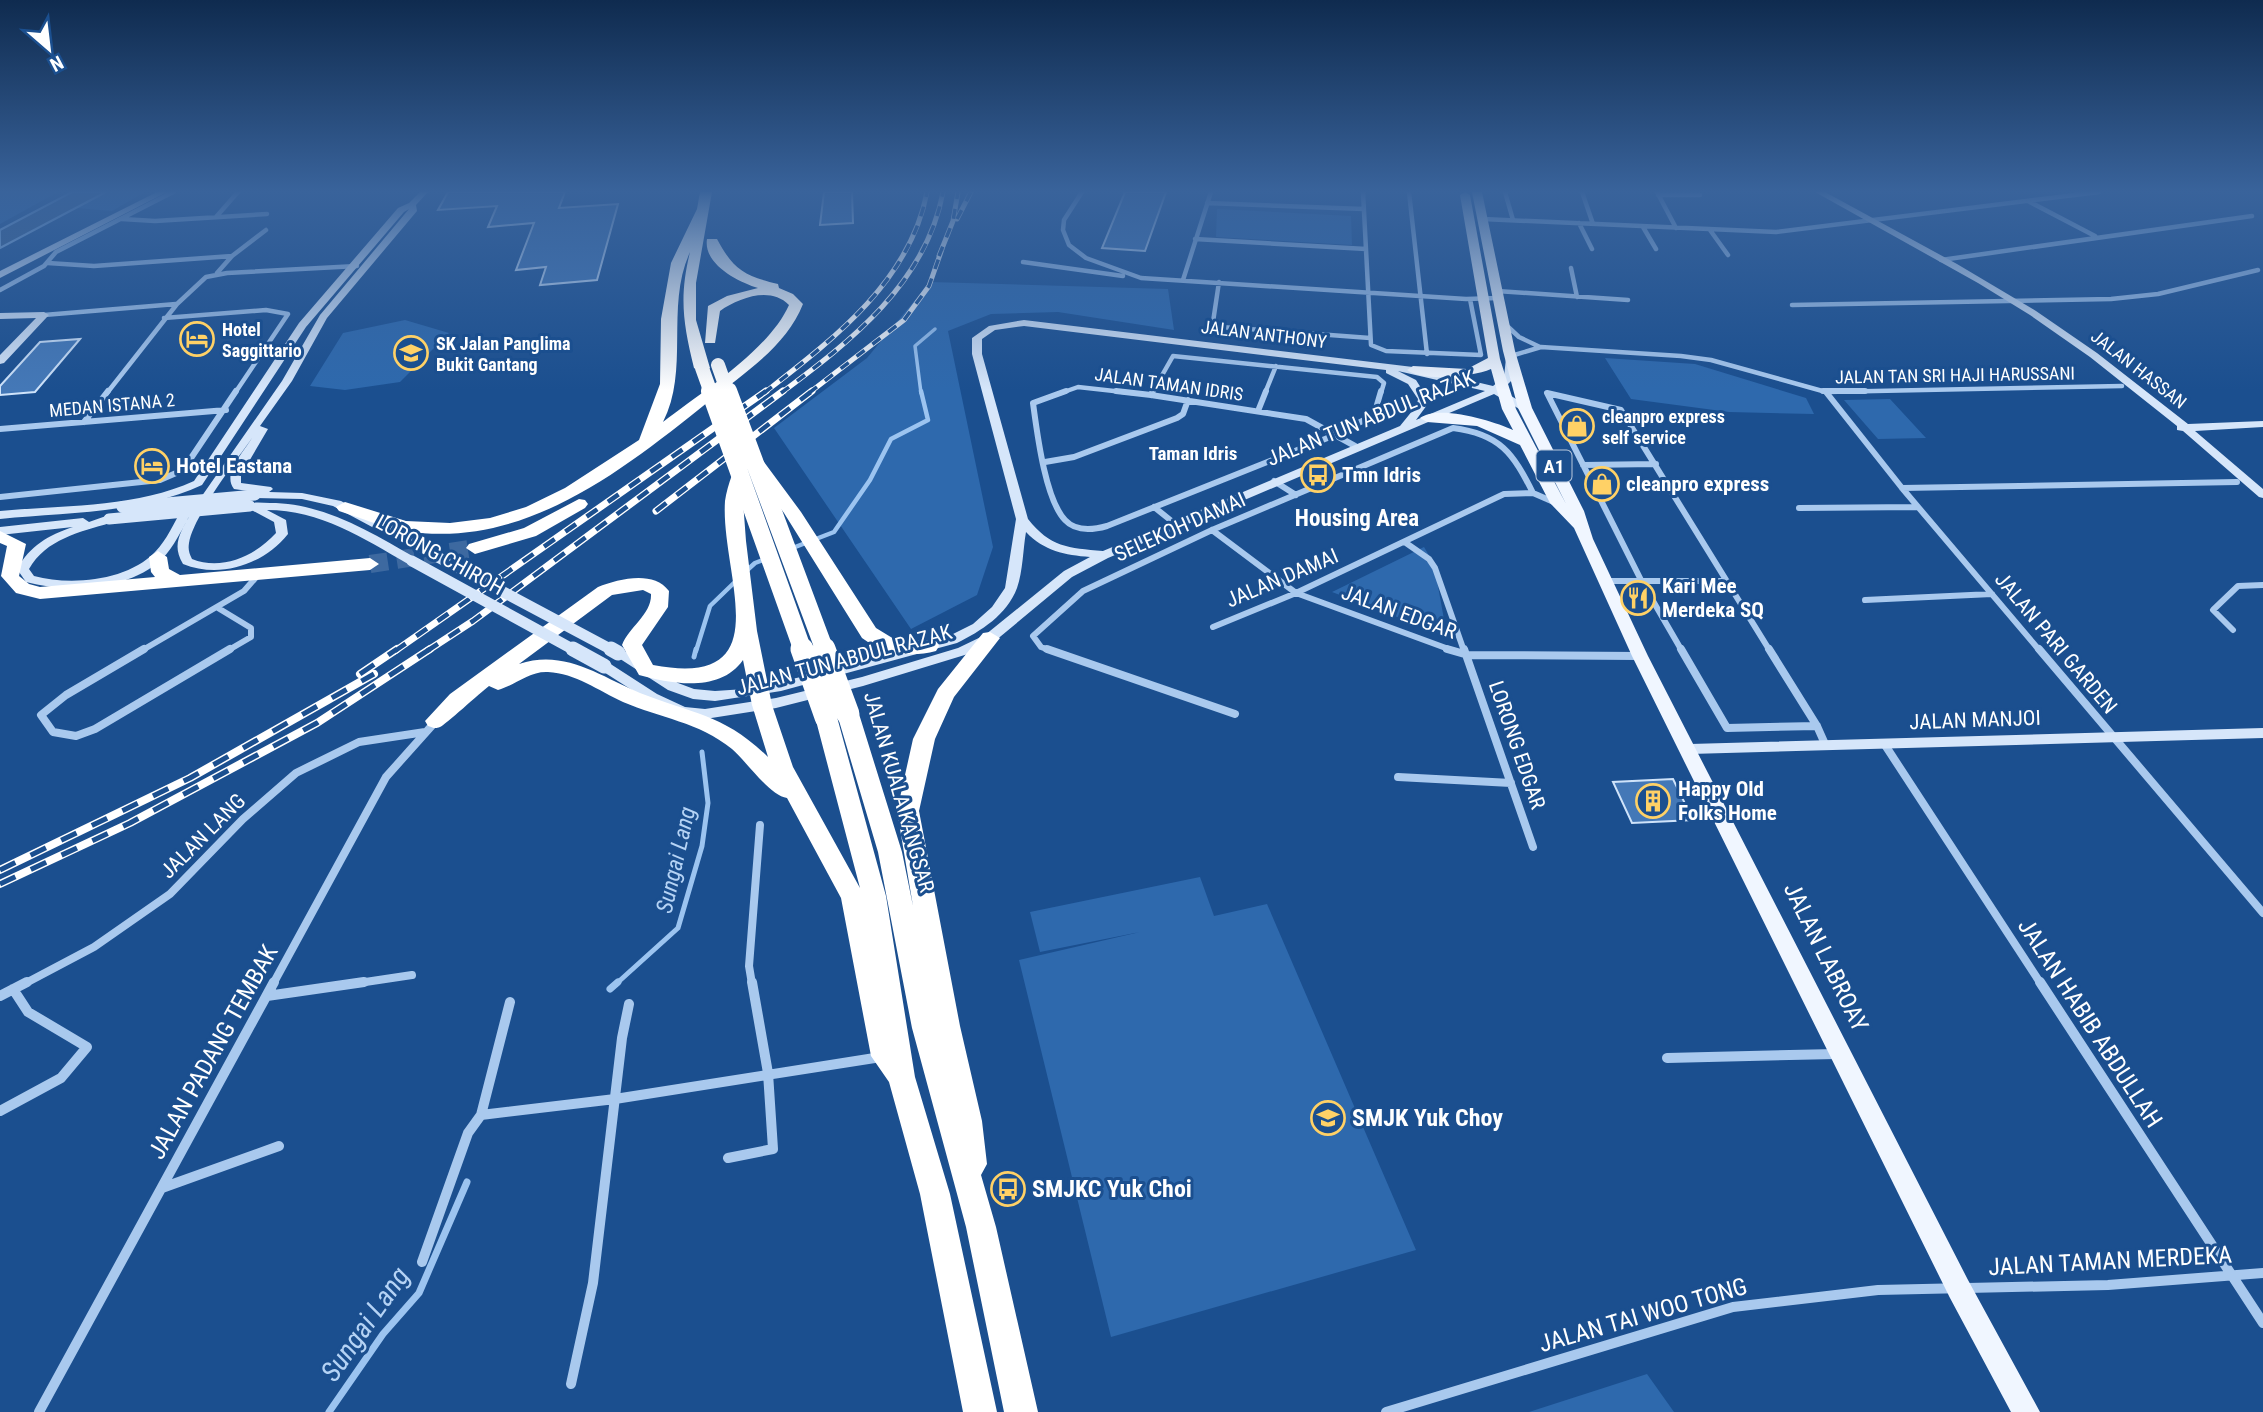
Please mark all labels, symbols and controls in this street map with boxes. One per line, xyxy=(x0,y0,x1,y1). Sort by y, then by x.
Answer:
north arrow xyxy=(14,14,84,84)
text: N xyxy=(46,51,67,76)
street label: JALAN ANTHONY xyxy=(1200,316,1328,352)
place label: Hotel Saggittario xyxy=(222,319,302,361)
hotel icon: Hotel Saggittario xyxy=(178,320,216,358)
street label: JALAN HASSAN xyxy=(2087,325,2191,413)
place label: SK Jalan Panglima Bukit Gantang xyxy=(436,333,571,375)
school or university icon: SK Jalan Panglima Bukit Gantang xyxy=(392,334,430,372)
street label: JALAN TAN SRI HAJI HARUSSANI xyxy=(1835,362,2075,388)
street label: JALAN TAMAN IDRIS xyxy=(1093,363,1245,405)
street label: JALAN TUN ABDUL RAZAK xyxy=(1263,365,1479,471)
street label: MEDAN ISTANA 2 xyxy=(48,389,176,421)
place label: cleanpro express self service xyxy=(1602,406,1725,448)
shop icon: cleanpro express self service xyxy=(1558,407,1596,445)
district label: Taman Idris xyxy=(1149,442,1237,465)
hotel icon: Hotel Eastana xyxy=(133,447,171,485)
road number: A1 xyxy=(1536,450,1572,481)
place label: Hotel Eastana xyxy=(176,454,292,478)
bus stop icon: Tmn Idris xyxy=(1299,456,1337,494)
place label: Tmn Idris xyxy=(1342,463,1421,487)
shop icon: cleanpro express xyxy=(1583,465,1621,503)
place label: cleanpro express xyxy=(1626,472,1769,496)
street label: SELEKOH DAMAI xyxy=(1111,487,1249,567)
district label: Housing Area xyxy=(1295,505,1419,532)
street label: LORONG CHIROH xyxy=(372,510,508,600)
street label: JALAN DAMAI xyxy=(1222,544,1342,612)
street label: JALAN PARI GARDEN xyxy=(1990,568,2122,718)
place label: Kari Mee Merdeka SQ xyxy=(1662,574,1764,622)
restaurant icon: Kari Mee Merdeka SQ xyxy=(1619,579,1657,617)
street label: JALAN EDGAR xyxy=(1338,580,1460,644)
street label: JALAN TUN ABDUL RAZAK xyxy=(733,619,955,700)
street label: LORONG EDGAR xyxy=(1484,678,1550,812)
street label: JALAN KUALA KANGSAR xyxy=(859,689,939,895)
street label: JALAN MANJOI xyxy=(1909,706,2041,734)
place label: Happy Old Folks Home xyxy=(1678,777,1777,825)
building icon: Happy Old Folks Home xyxy=(1634,782,1672,820)
street label: JALAN LANG xyxy=(156,789,250,883)
water label: Sungai Lang xyxy=(651,804,701,916)
street label: JALAN LABROAY xyxy=(1778,878,1874,1036)
street label: JALAN HABIB ABDULLAH xyxy=(2012,913,2168,1133)
street label: JALAN PADANG TEMBAK xyxy=(142,940,284,1164)
school or university icon: SMJK Yuk Choy xyxy=(1309,1099,1347,1137)
place label: SMJK Yuk Choy xyxy=(1352,1104,1503,1132)
bus stop icon: SMJKC Yuk Choi xyxy=(989,1170,1027,1208)
place label: SMJKC Yuk Choi xyxy=(1032,1175,1192,1203)
street label: JALAN TAMAN MERDEKA xyxy=(1987,1241,2233,1281)
water label: Sungai Lang xyxy=(314,1261,416,1387)
street label: JALAN TAI WOO TONG xyxy=(1536,1272,1750,1358)

